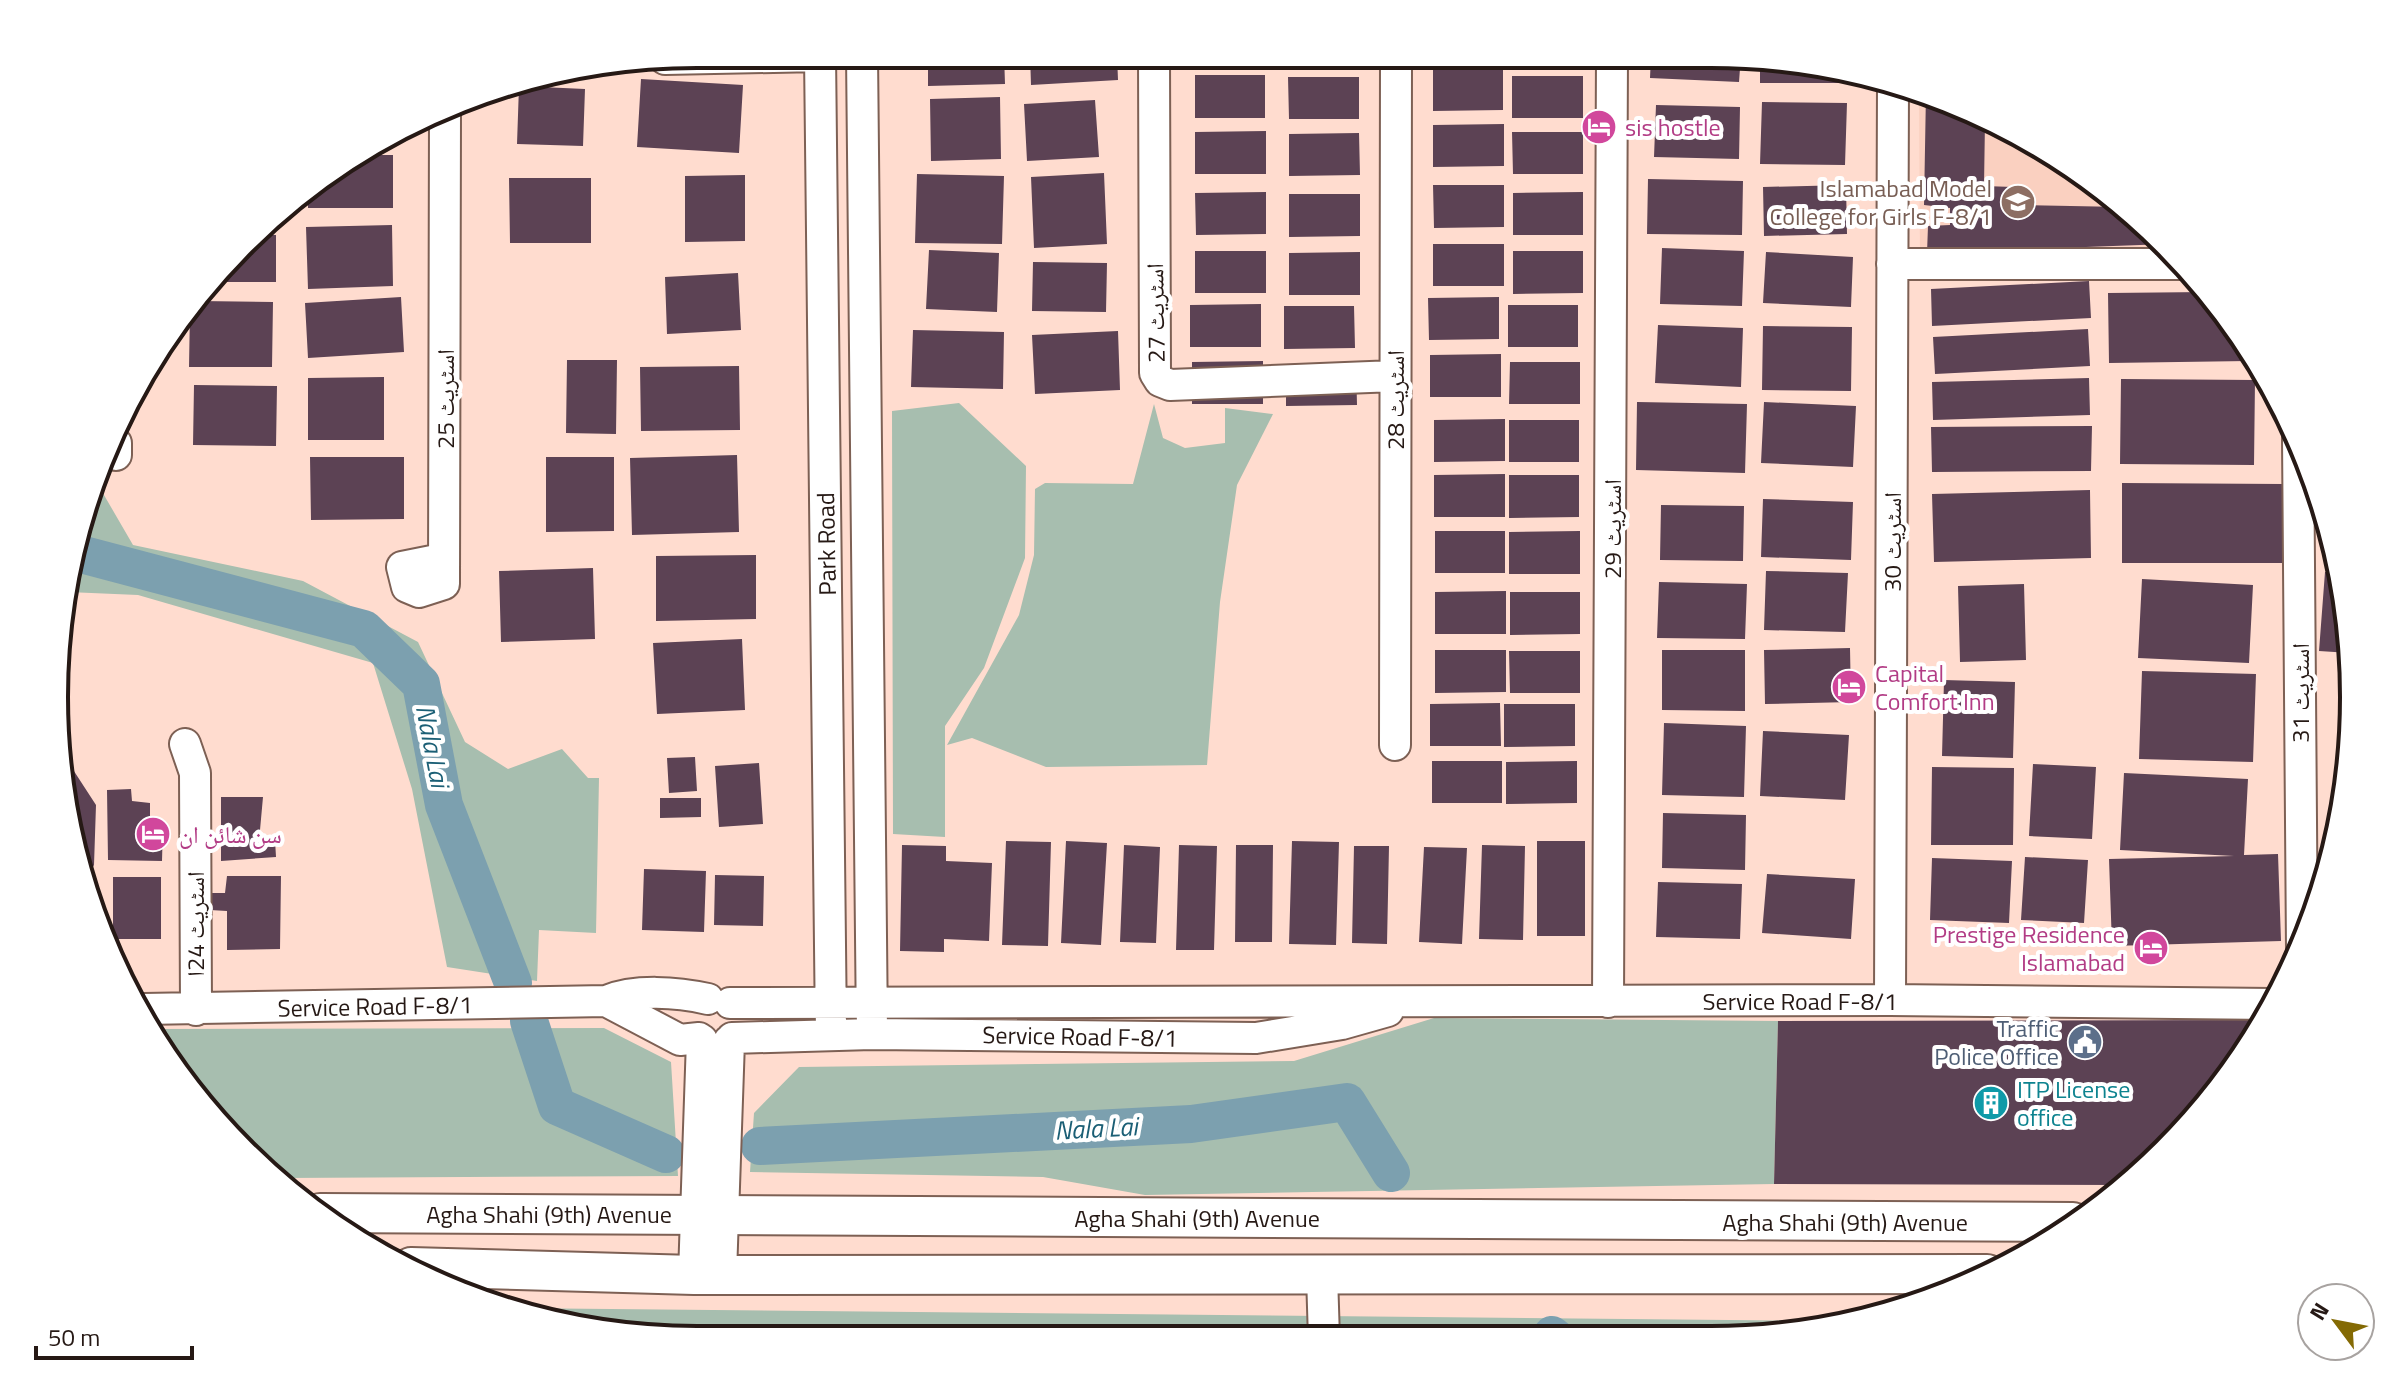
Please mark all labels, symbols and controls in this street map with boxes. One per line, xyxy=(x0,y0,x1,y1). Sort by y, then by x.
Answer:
hotel icon: sis hostle xyxy=(1580,108,1618,146)
place label: sis hostle xyxy=(1625,109,1721,145)
place label: Islamabad Model College for Girls F-8/1 xyxy=(1769,170,1992,234)
school or university icon: Islamabad Model College for Girls F-8/1 xyxy=(1999,183,2037,221)
street label: اسٹریٹ 27 xyxy=(1136,263,1174,363)
street label: اسٹریٹ 25 xyxy=(427,349,463,449)
street label: اسٹریٹ 28 xyxy=(1377,350,1413,450)
street label: اسٹریٹ 29 xyxy=(1594,479,1630,579)
street label: Park Road xyxy=(807,492,845,596)
street label: اسٹریٹ 30 xyxy=(1874,492,1910,592)
street label: اسٹریٹ 31 xyxy=(2282,643,2318,743)
place label: Capital Comfort Inn xyxy=(1875,655,1995,719)
hotel icon: Capital Comfort Inn xyxy=(1830,668,1868,706)
water label: Nala Lai xyxy=(406,702,461,793)
hotel icon: سن شائن ان xyxy=(134,815,172,853)
place label: سن شائن ان xyxy=(179,816,282,852)
street label: اسٹریٹ 24ا xyxy=(177,871,213,977)
place label: Prestige Residence Islamabad xyxy=(1933,916,2125,980)
hotel icon: Prestige Residence Islamabad xyxy=(2132,929,2170,967)
street label: Service Road F-8/1 xyxy=(1703,983,1898,1019)
street label: Service Road F-8/1 xyxy=(277,986,473,1026)
place label: Traffic Police Office xyxy=(1934,1010,2059,1074)
street label: Service Road F-8/1 xyxy=(982,1016,1178,1056)
public building icon: Traffic Police Office xyxy=(2066,1023,2104,1061)
place label: ITP License office xyxy=(2017,1071,2130,1135)
building icon: ITP License office xyxy=(1972,1084,2010,1122)
water label: Nala Lai xyxy=(1054,1106,1141,1150)
street label: Agha Shahi (9th) Avenue xyxy=(426,1196,672,1232)
street label: Agha Shahi (9th) Avenue xyxy=(1074,1200,1320,1236)
street label: Agha Shahi (9th) Avenue xyxy=(1722,1204,1968,1240)
north arrow xyxy=(2296,1282,2376,1362)
text: N xyxy=(2301,1296,2337,1327)
scale bar xyxy=(36,1310,192,1360)
text: 50 m xyxy=(48,1319,100,1355)

